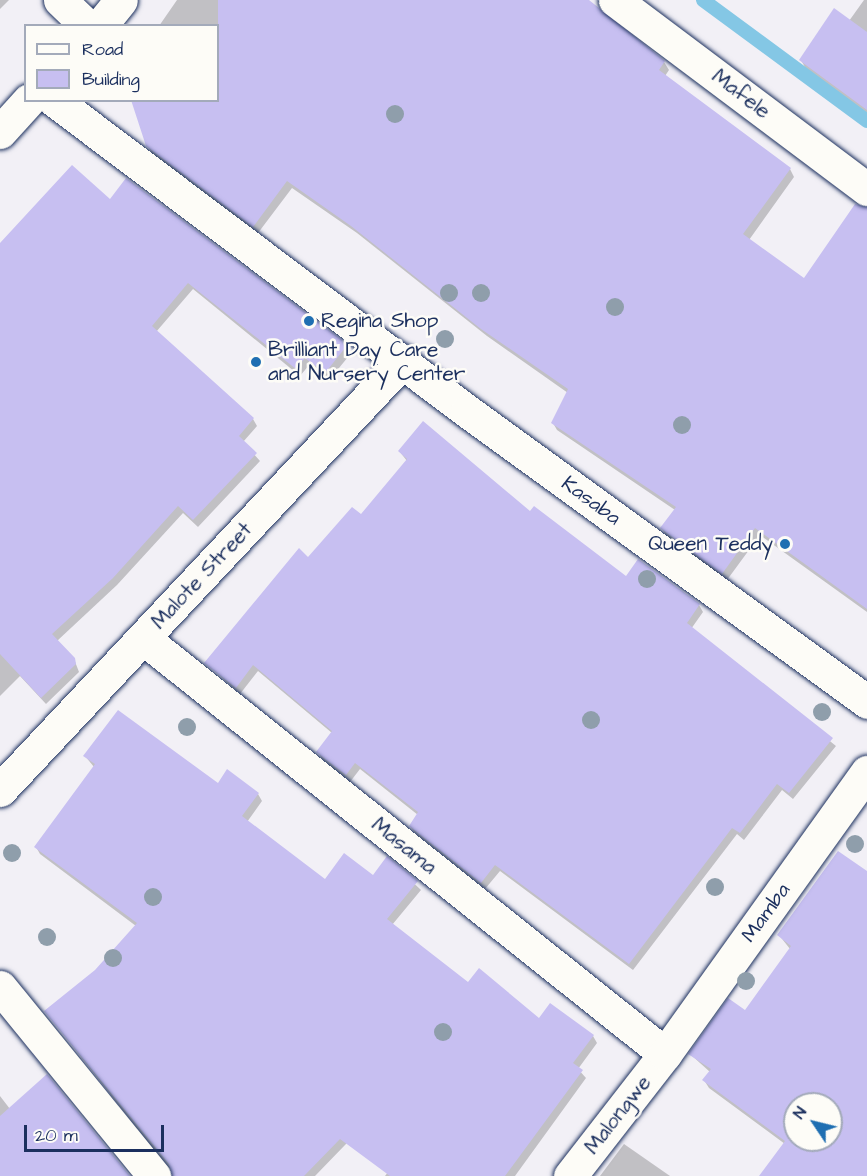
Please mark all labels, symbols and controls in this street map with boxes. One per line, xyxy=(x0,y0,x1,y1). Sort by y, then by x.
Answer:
legend xyxy=(24,24,219,102)
text: Road xyxy=(82,37,123,62)
street label: Mafele xyxy=(707,64,775,124)
text: Building xyxy=(82,67,140,92)
place label: Regina Shop xyxy=(321,308,438,334)
marker: Regina Shop xyxy=(302,314,316,328)
place label: Brilliant Day Care and Nursery Center xyxy=(268,337,465,387)
marker: Brilliant Day Care and Nursery Center xyxy=(249,355,263,369)
street label: Kasaba xyxy=(556,471,626,531)
street label: Malote Street xyxy=(146,518,258,634)
place label: Queen Teddy xyxy=(648,531,773,557)
marker: Queen Teddy xyxy=(778,537,792,551)
street label: Masama xyxy=(366,812,442,880)
street label: Mamba xyxy=(736,879,796,947)
street label: Malongwe xyxy=(579,1071,657,1159)
north arrow xyxy=(783,1092,843,1152)
text: N xyxy=(788,1102,812,1123)
scale bar xyxy=(27,1113,166,1151)
text: 20 m xyxy=(35,1123,78,1148)

